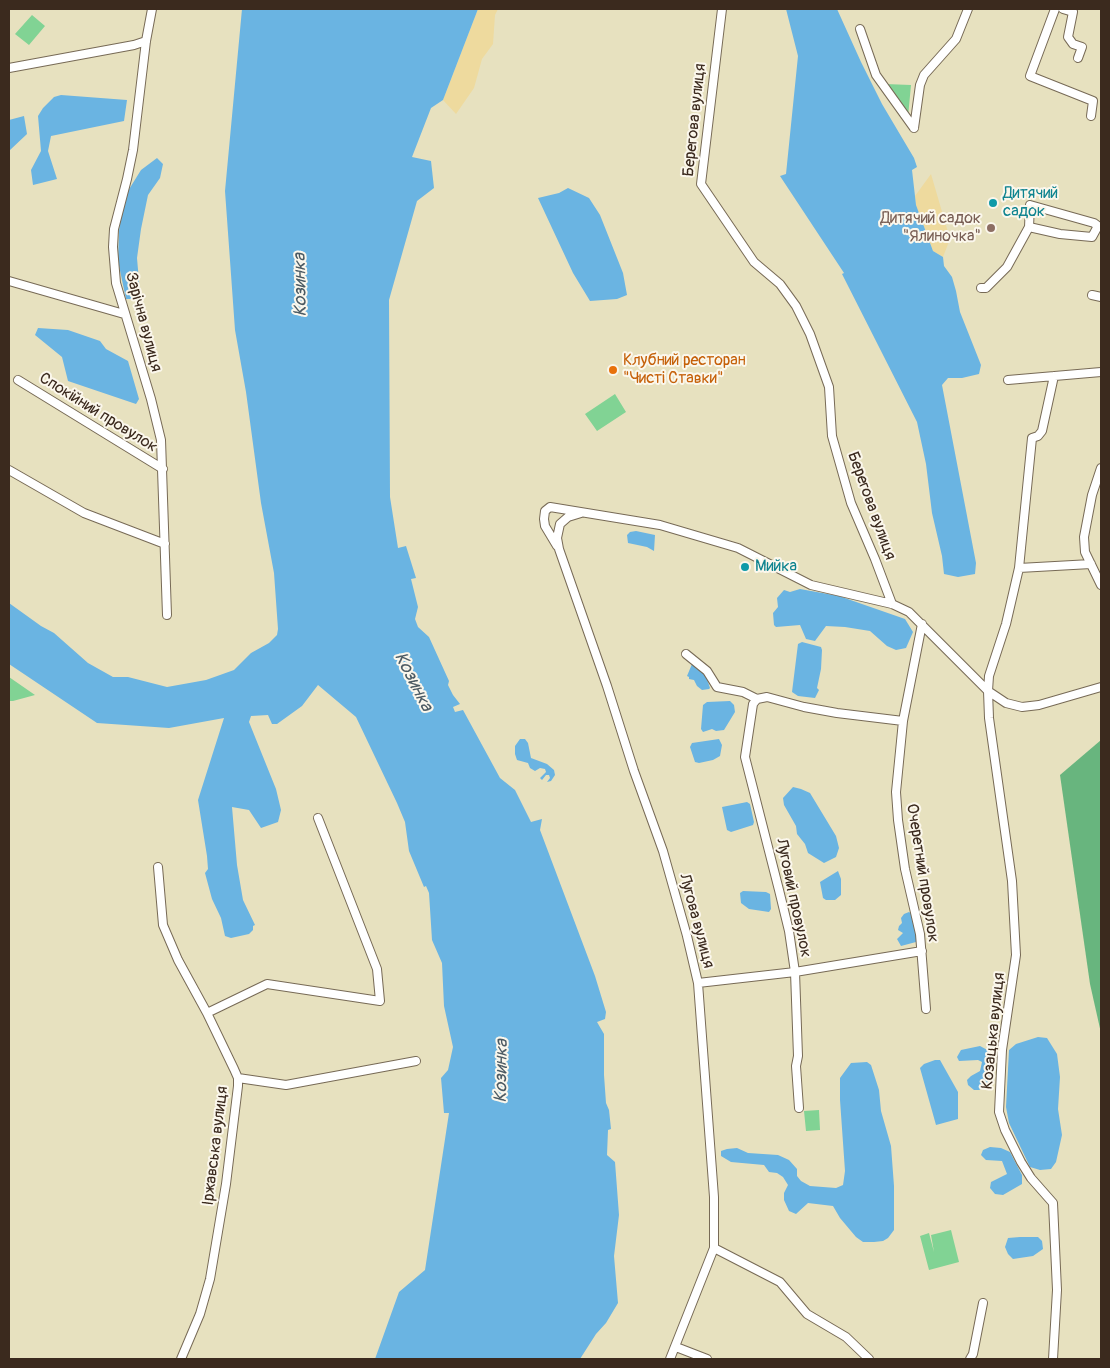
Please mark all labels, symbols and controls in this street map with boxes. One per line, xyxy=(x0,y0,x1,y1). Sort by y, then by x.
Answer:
street label: Берегова вулиця xyxy=(680,63,710,177)
place label: Дитячий садок xyxy=(1003,184,1058,222)
marker: Дитячий садок xyxy=(987,197,999,209)
place label: Дитячий садок "Ялиночка" xyxy=(880,209,981,247)
marker: Дитячий садок "Ялиночка" xyxy=(985,222,997,234)
water label: Козинка xyxy=(290,253,312,317)
street label: Зарічна вулиця xyxy=(121,270,165,374)
place label: Клубний ресторан "Чисті Ставки" xyxy=(623,351,746,389)
marker: Клубний ресторан "Чисті Ставки" xyxy=(607,364,619,376)
street label: Спокійний провулок xyxy=(35,369,161,457)
street label: Берегова вулиця xyxy=(843,449,899,563)
place label: Мийка xyxy=(755,557,797,577)
marker: Мийка xyxy=(739,561,751,573)
water label: Козинка xyxy=(389,649,437,715)
street label: Очеретний провулок xyxy=(902,802,942,944)
street label: Луговий провулок xyxy=(771,837,815,959)
street label: Лугова вулиця xyxy=(674,872,718,970)
street label: Козацька вулиця xyxy=(978,972,1010,1090)
water label: Козинка xyxy=(491,1039,513,1103)
street label: Іржавська вулиця xyxy=(199,1085,233,1207)

